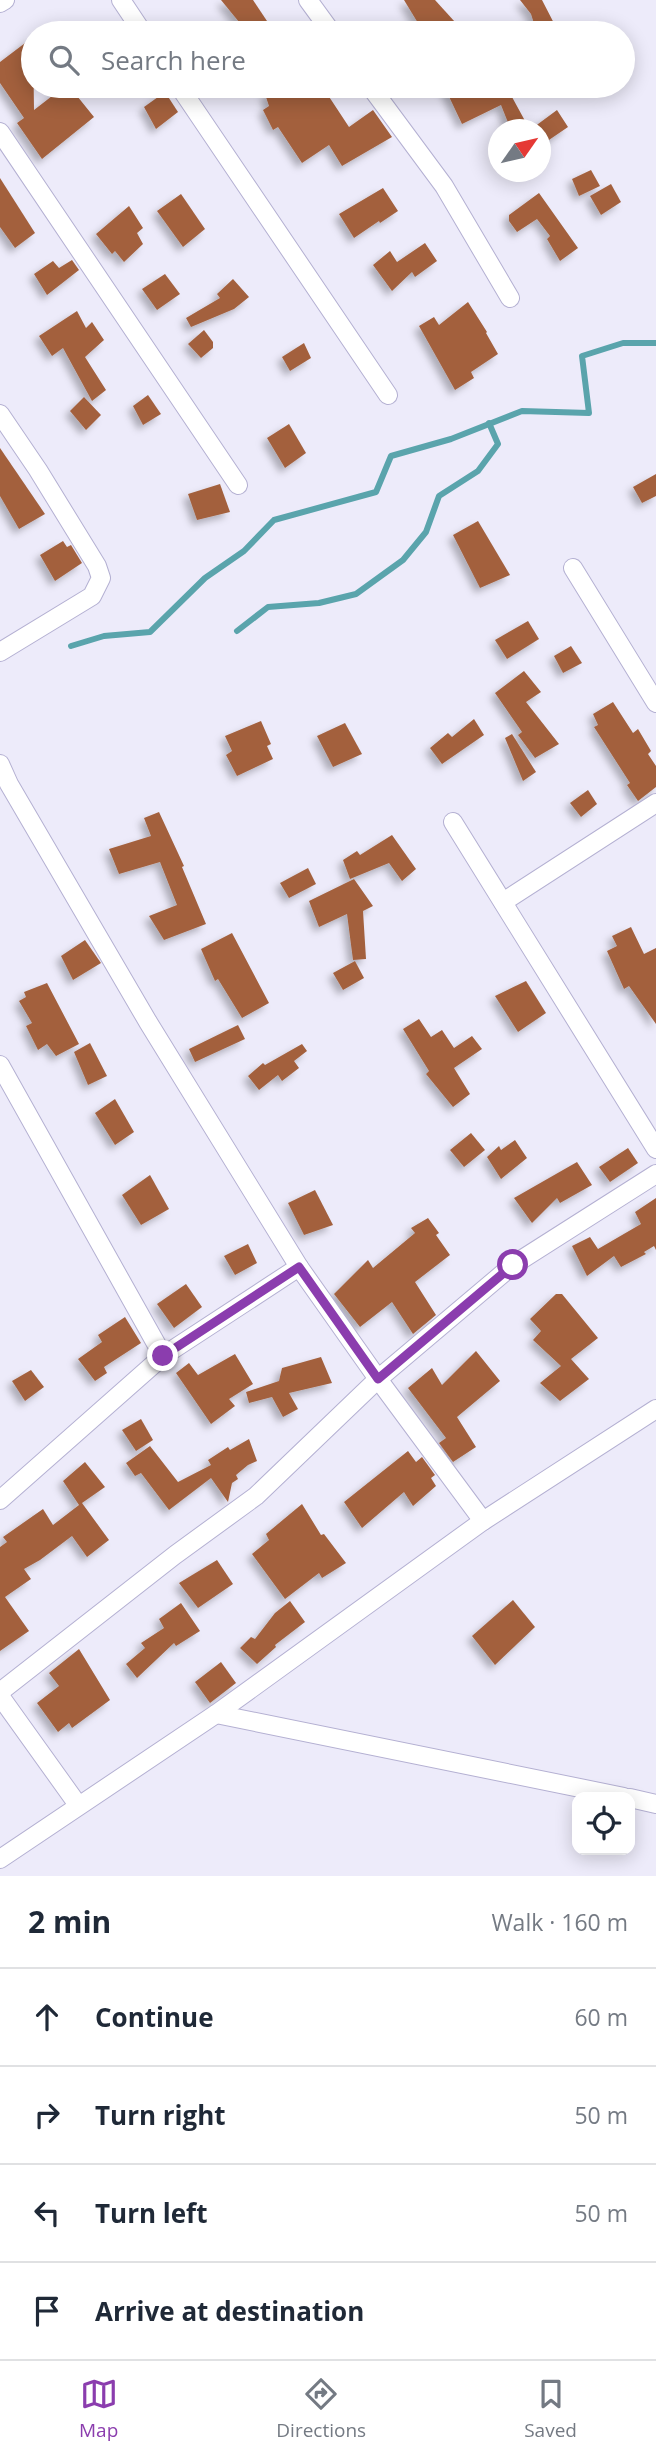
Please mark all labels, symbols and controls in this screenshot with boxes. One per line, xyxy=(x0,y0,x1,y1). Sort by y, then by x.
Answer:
search box xyxy=(21,21,635,98)
icon: search xyxy=(45,41,83,79)
text: Search here xyxy=(101,42,246,78)
north arrow xyxy=(488,119,551,182)
route start xyxy=(497,1249,528,1280)
route end xyxy=(147,1340,178,1371)
map controls xyxy=(572,1792,635,1855)
button: locate xyxy=(572,1792,635,1855)
text: 2 min xyxy=(28,1901,111,1942)
text: Walk · 160 m xyxy=(491,1906,628,1938)
icon: ahead xyxy=(28,1998,66,2036)
text: Continue xyxy=(95,1999,214,2035)
text: 60 m xyxy=(574,2001,628,2033)
icon: right xyxy=(28,2096,66,2134)
text: Turn right xyxy=(95,2097,226,2133)
text: 50 m xyxy=(574,2099,628,2131)
icon: left xyxy=(28,2194,66,2232)
text: Turn left xyxy=(95,2195,207,2231)
text: 50 m xyxy=(574,2197,628,2229)
icon: arrive xyxy=(28,2292,66,2330)
text: Arrive at destination xyxy=(95,2293,364,2329)
tab: Map xyxy=(79,2375,118,2443)
tab: Directions xyxy=(276,2375,366,2443)
tab: Saved xyxy=(524,2375,577,2443)

